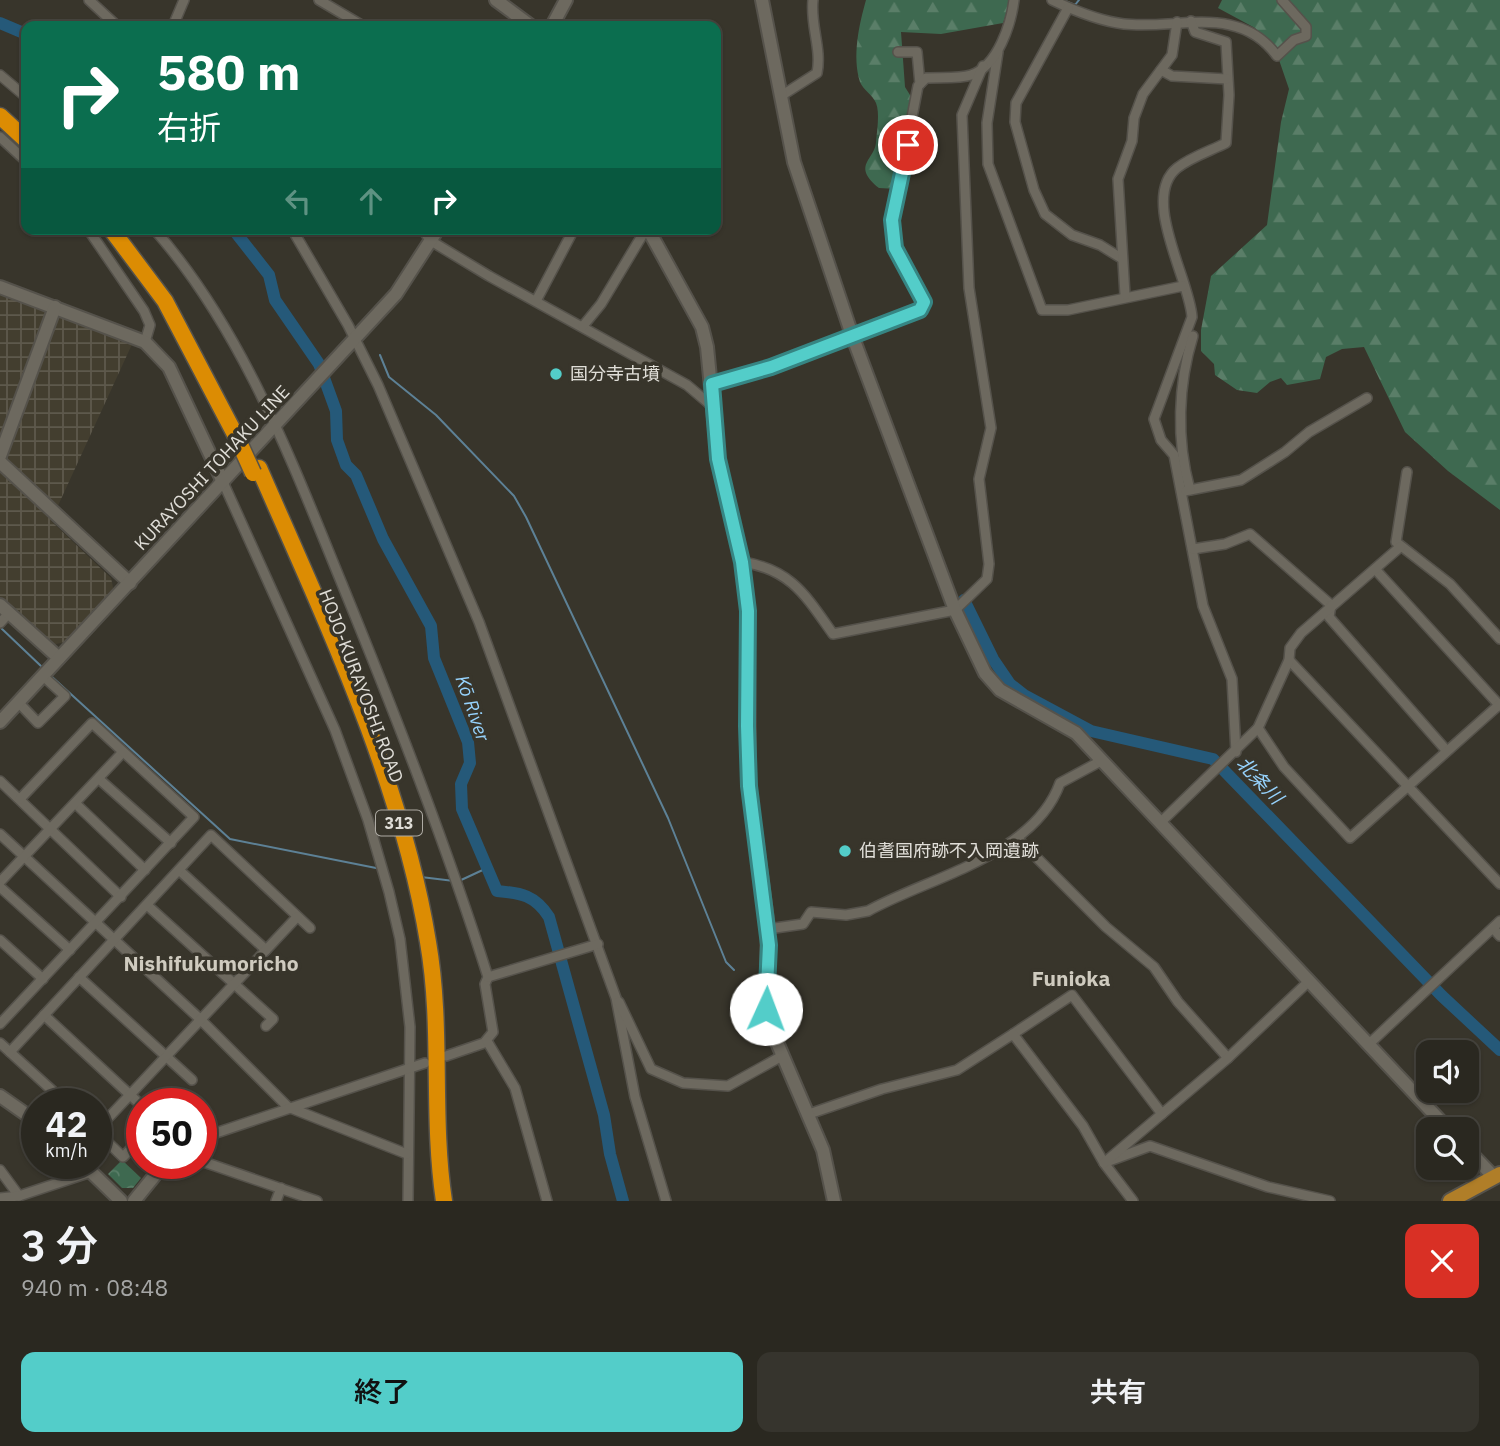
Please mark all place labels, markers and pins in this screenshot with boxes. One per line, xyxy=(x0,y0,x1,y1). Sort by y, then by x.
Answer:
pin xyxy=(878,115,938,175)
place label: 国分寺古墳 xyxy=(570,362,660,385)
marker: 国分寺古墳 xyxy=(548,366,564,382)
place label: 伯耆国府跡不入岡遺跡 xyxy=(859,839,1039,862)
marker: 伯耆国府跡不入岡遺跡 xyxy=(837,843,853,859)

